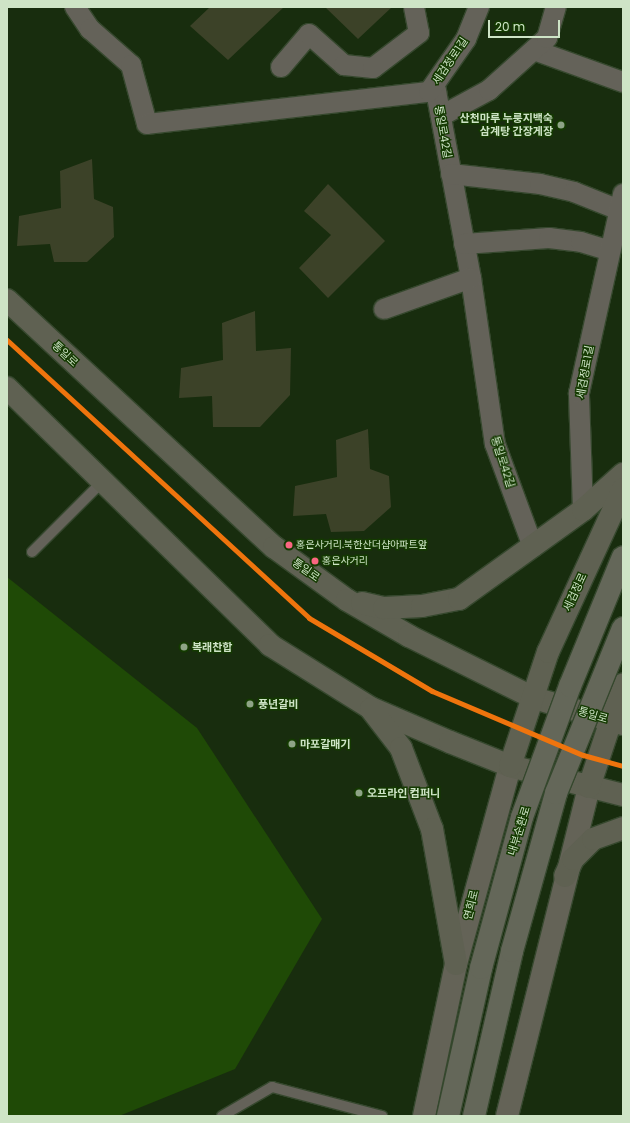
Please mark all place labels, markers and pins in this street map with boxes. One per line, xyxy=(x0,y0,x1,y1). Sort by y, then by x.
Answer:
place label: 산천마루 누룽지백숙 삼계탕 간장게장 xyxy=(460,112,553,138)
marker: 산천마루 누룽지백숙 삼계탕 간장게장 xyxy=(556,120,566,130)
place label: 홍은사거리.북한산더샵아파트앞 xyxy=(296,539,427,551)
marker: 홍은사거리.북한산더샵아파트앞 xyxy=(284,540,294,550)
place label: 홍은사거리 xyxy=(322,555,368,567)
marker: 홍은사거리 xyxy=(310,556,320,566)
place label: 복래찬합 xyxy=(192,640,232,654)
marker: 복래찬합 xyxy=(179,642,189,652)
place label: 풍년갈비 xyxy=(258,697,298,711)
marker: 풍년갈비 xyxy=(245,699,255,709)
place label: 마포갈매기 xyxy=(300,737,351,751)
marker: 마포갈매기 xyxy=(287,739,297,749)
place label: 오프라인 컴퍼니 xyxy=(367,786,440,800)
marker: 오프라인 컴퍼니 xyxy=(354,788,364,798)

